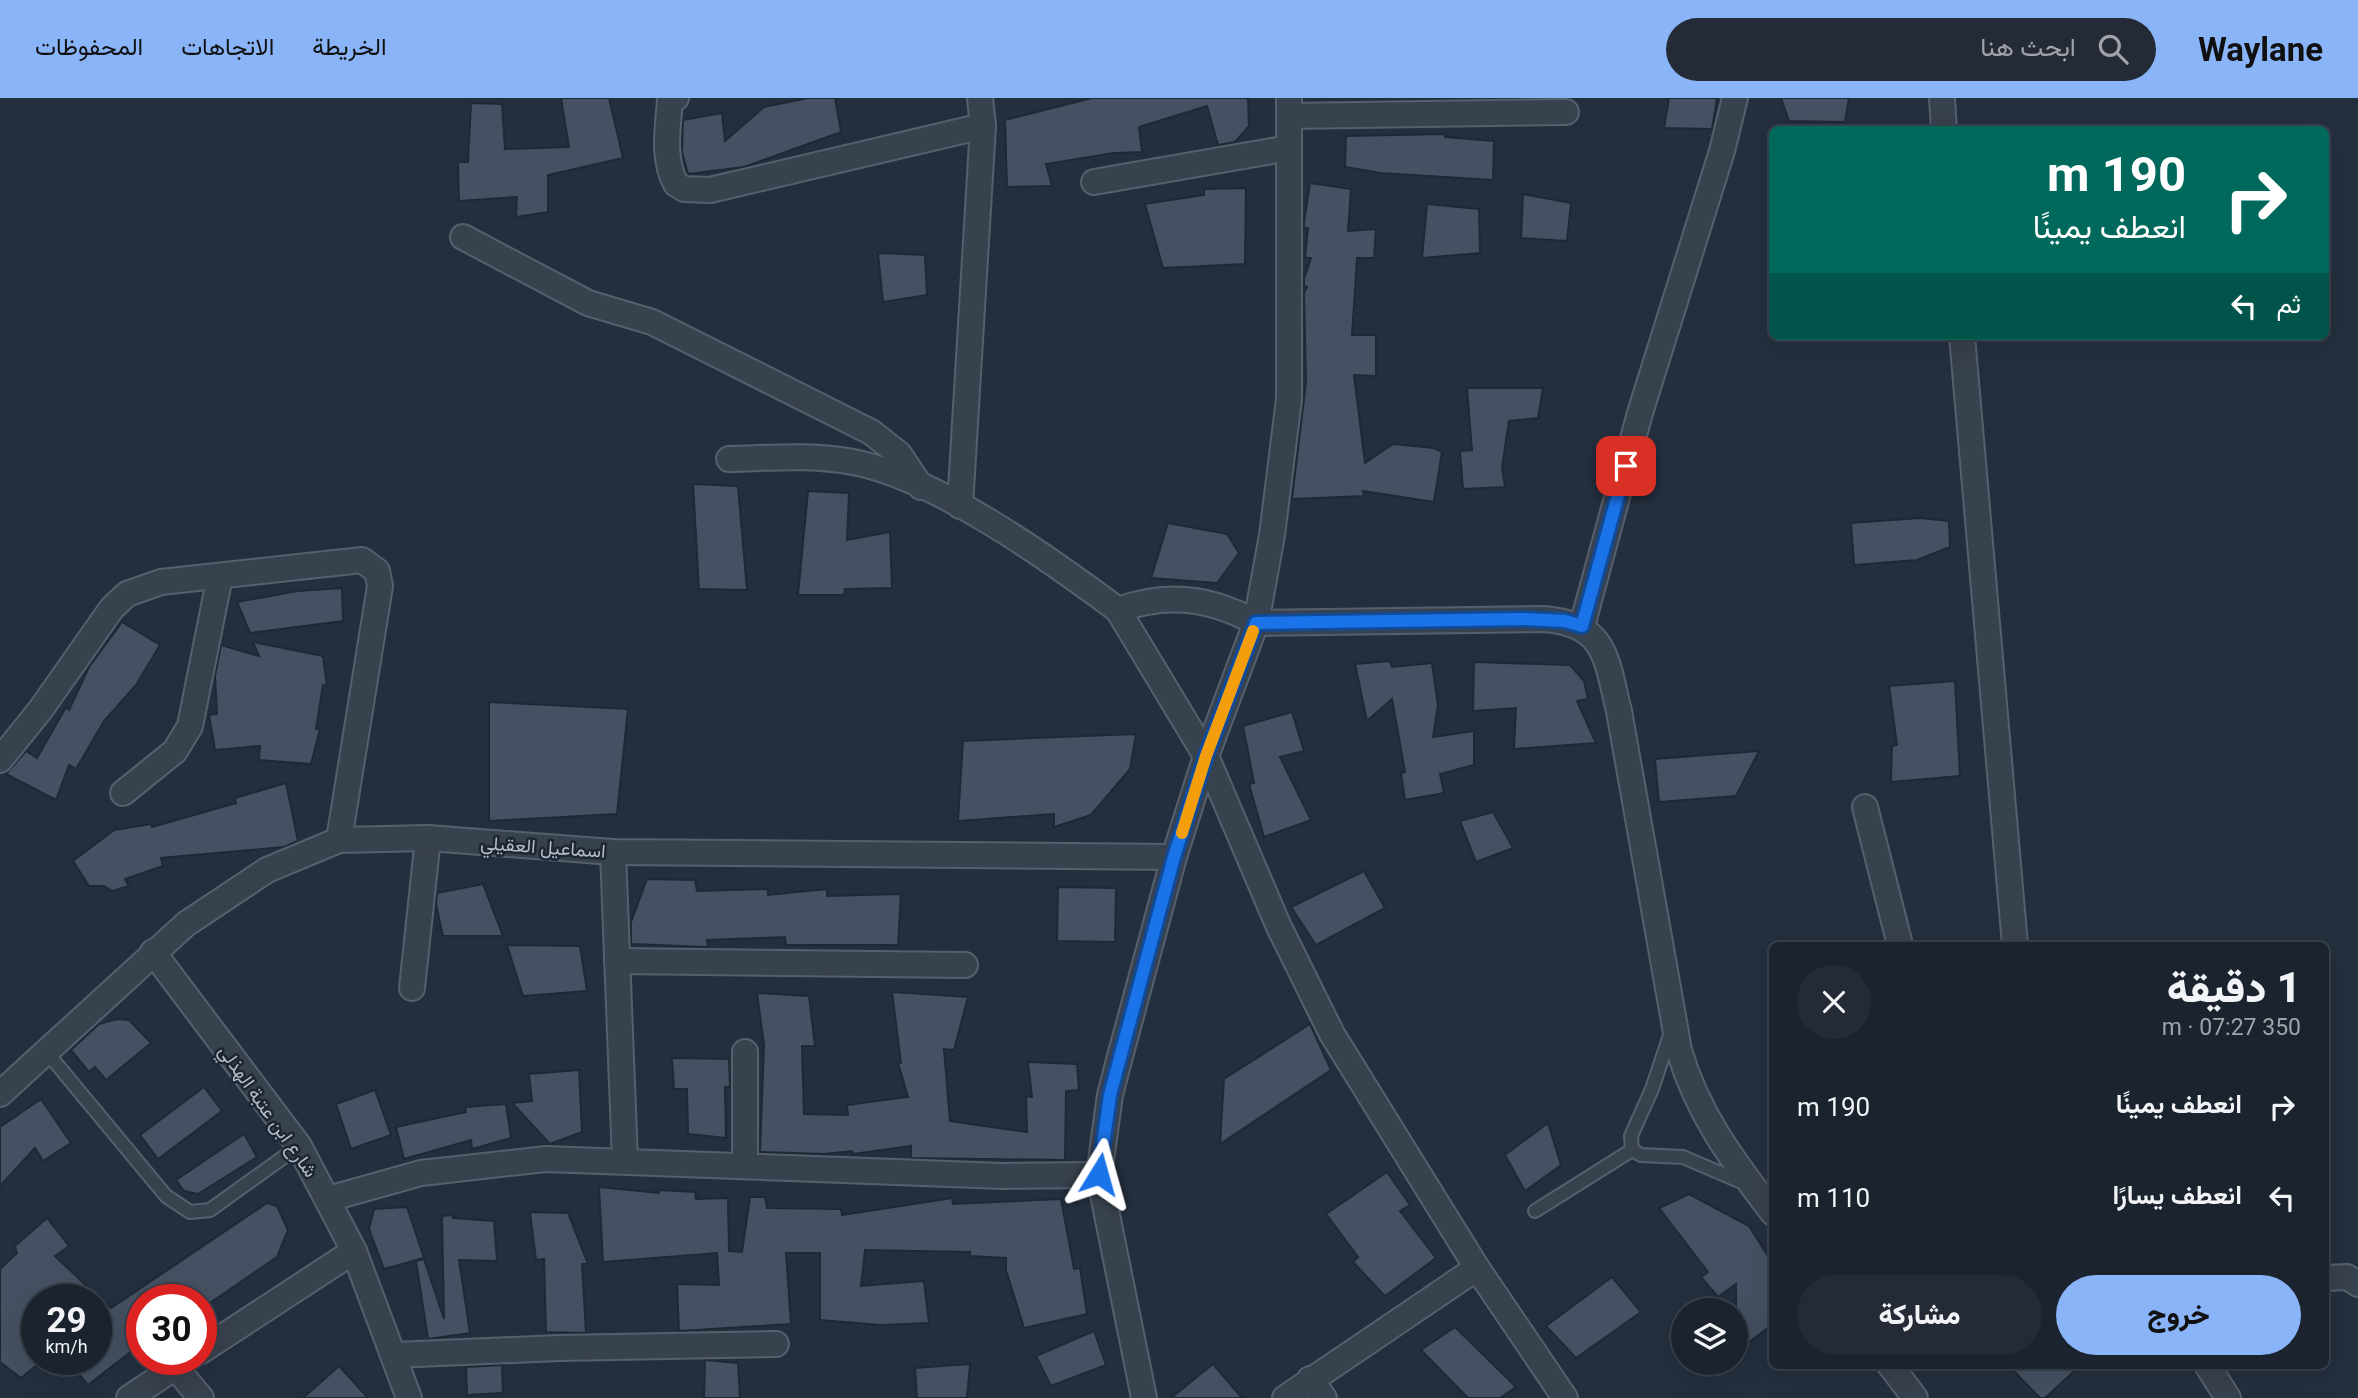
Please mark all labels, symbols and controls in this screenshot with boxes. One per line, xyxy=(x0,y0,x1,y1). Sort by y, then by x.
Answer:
search box xyxy=(1666,18,2156,81)
icon: search xyxy=(2094,30,2132,68)
text: Waylane xyxy=(2198,30,2323,69)
text: ابحث هنا xyxy=(1980,32,2076,62)
text: المحفوظات xyxy=(35,33,143,61)
text: الاتجاهات xyxy=(181,33,274,61)
text: الخريطة xyxy=(312,33,387,61)
text: 190 m xyxy=(2047,146,2186,203)
icon: right xyxy=(2210,154,2301,245)
text: انعطف يمينًا xyxy=(2033,208,2186,246)
icon: left xyxy=(2225,287,2263,325)
text: ثم xyxy=(2277,289,2301,319)
pin xyxy=(1596,436,1656,496)
icon: arrive xyxy=(1607,447,1645,485)
street label: اسماعيل العقيلي xyxy=(479,831,606,867)
text: 1 دقيقة xyxy=(2167,963,2301,1012)
button: close xyxy=(1797,965,1871,1039)
text: 350 m · 07:27 xyxy=(2162,1014,2301,1041)
street label: شارع ابن عتبة الهذلي xyxy=(210,1040,322,1184)
icon: right xyxy=(2263,1088,2301,1126)
text: انعطف يمينًا xyxy=(2116,1089,2242,1119)
text: 190 m xyxy=(1797,1092,1870,1122)
position arrow xyxy=(1062,1137,1136,1211)
icon: left xyxy=(2263,1179,2301,1217)
text: انعطف يسارًا xyxy=(2112,1180,2242,1210)
text: 110 m xyxy=(1797,1183,1870,1213)
button: مشاركة xyxy=(1797,1275,2042,1355)
button: خروج xyxy=(2056,1275,2301,1355)
speed limit sign: 30 xyxy=(126,1284,217,1375)
map controls xyxy=(1671,1298,1748,1375)
button: layers xyxy=(1671,1298,1748,1375)
text: 29 xyxy=(46,1300,87,1341)
text: km/h xyxy=(45,1336,88,1357)

